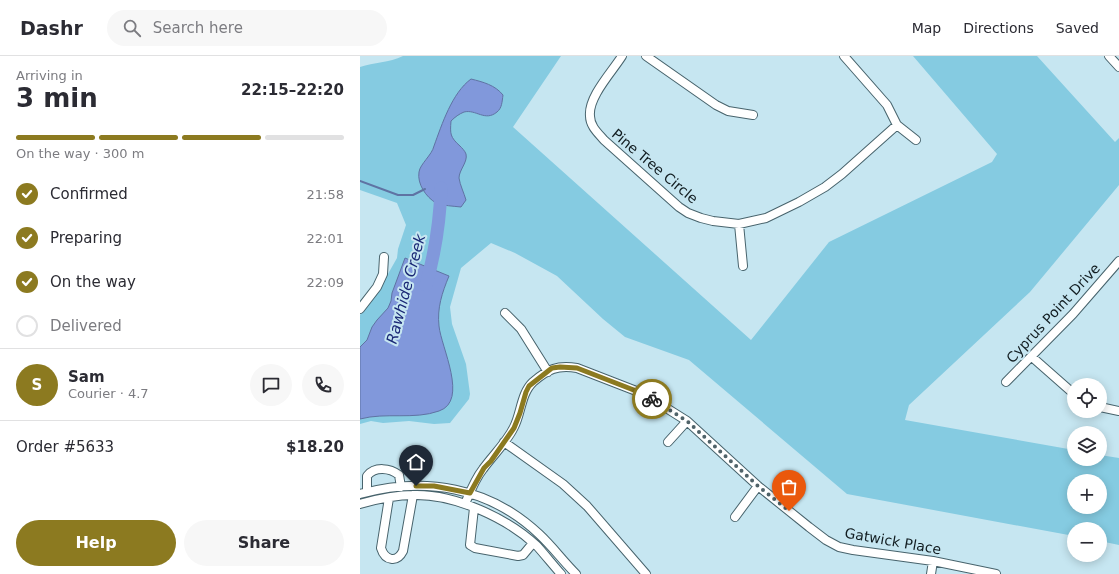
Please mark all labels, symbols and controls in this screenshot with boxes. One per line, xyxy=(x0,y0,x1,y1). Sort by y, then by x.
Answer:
search box xyxy=(107,10,387,46)
text: Dashr xyxy=(20,17,83,39)
icon: search xyxy=(121,17,143,39)
text: Search here xyxy=(153,19,243,37)
text: Map xyxy=(912,20,941,36)
text: Directions xyxy=(963,20,1034,36)
text: Saved xyxy=(1056,20,1099,36)
text: Arriving in xyxy=(16,68,83,83)
text: 22:15–22:20 xyxy=(241,81,344,99)
text: 3 min xyxy=(16,83,98,113)
street label: Pine Tree Circle xyxy=(609,126,701,206)
text: On the way · 300 m xyxy=(16,146,144,161)
icon: check xyxy=(16,183,38,205)
text: Confirmed xyxy=(50,185,128,203)
text: 21:58 xyxy=(307,187,344,202)
icon: check xyxy=(16,227,38,249)
text: Preparing xyxy=(50,229,122,247)
text: 22:01 xyxy=(307,231,344,246)
water label: Rawhide Creek xyxy=(383,231,430,346)
street label: Cyprus Point Drive xyxy=(1003,260,1103,366)
icon: check xyxy=(16,271,38,293)
text: On the way xyxy=(50,273,136,291)
text: 22:09 xyxy=(307,275,344,290)
text: Delivered xyxy=(50,317,122,335)
button: chat xyxy=(250,364,292,406)
button: phone xyxy=(302,364,344,406)
text: Sam xyxy=(68,368,105,386)
text: S xyxy=(32,376,42,394)
map controls xyxy=(1067,378,1107,562)
button: locate xyxy=(1067,378,1107,418)
courier xyxy=(632,379,672,419)
text: Courier · 4.7 xyxy=(68,386,149,401)
icon: bike xyxy=(641,388,663,410)
button: layers xyxy=(1067,426,1107,466)
text: Order #5633 xyxy=(16,438,114,456)
text: $18.20 xyxy=(286,438,344,456)
pin xyxy=(399,445,433,486)
icon: home xyxy=(405,451,427,473)
pin xyxy=(772,470,806,511)
button: + xyxy=(1067,474,1107,514)
icon: bag xyxy=(778,476,800,498)
button: Help xyxy=(16,520,176,566)
button: Share xyxy=(184,520,344,566)
button: − xyxy=(1067,522,1107,562)
street label: Gatwick Place xyxy=(843,525,943,557)

